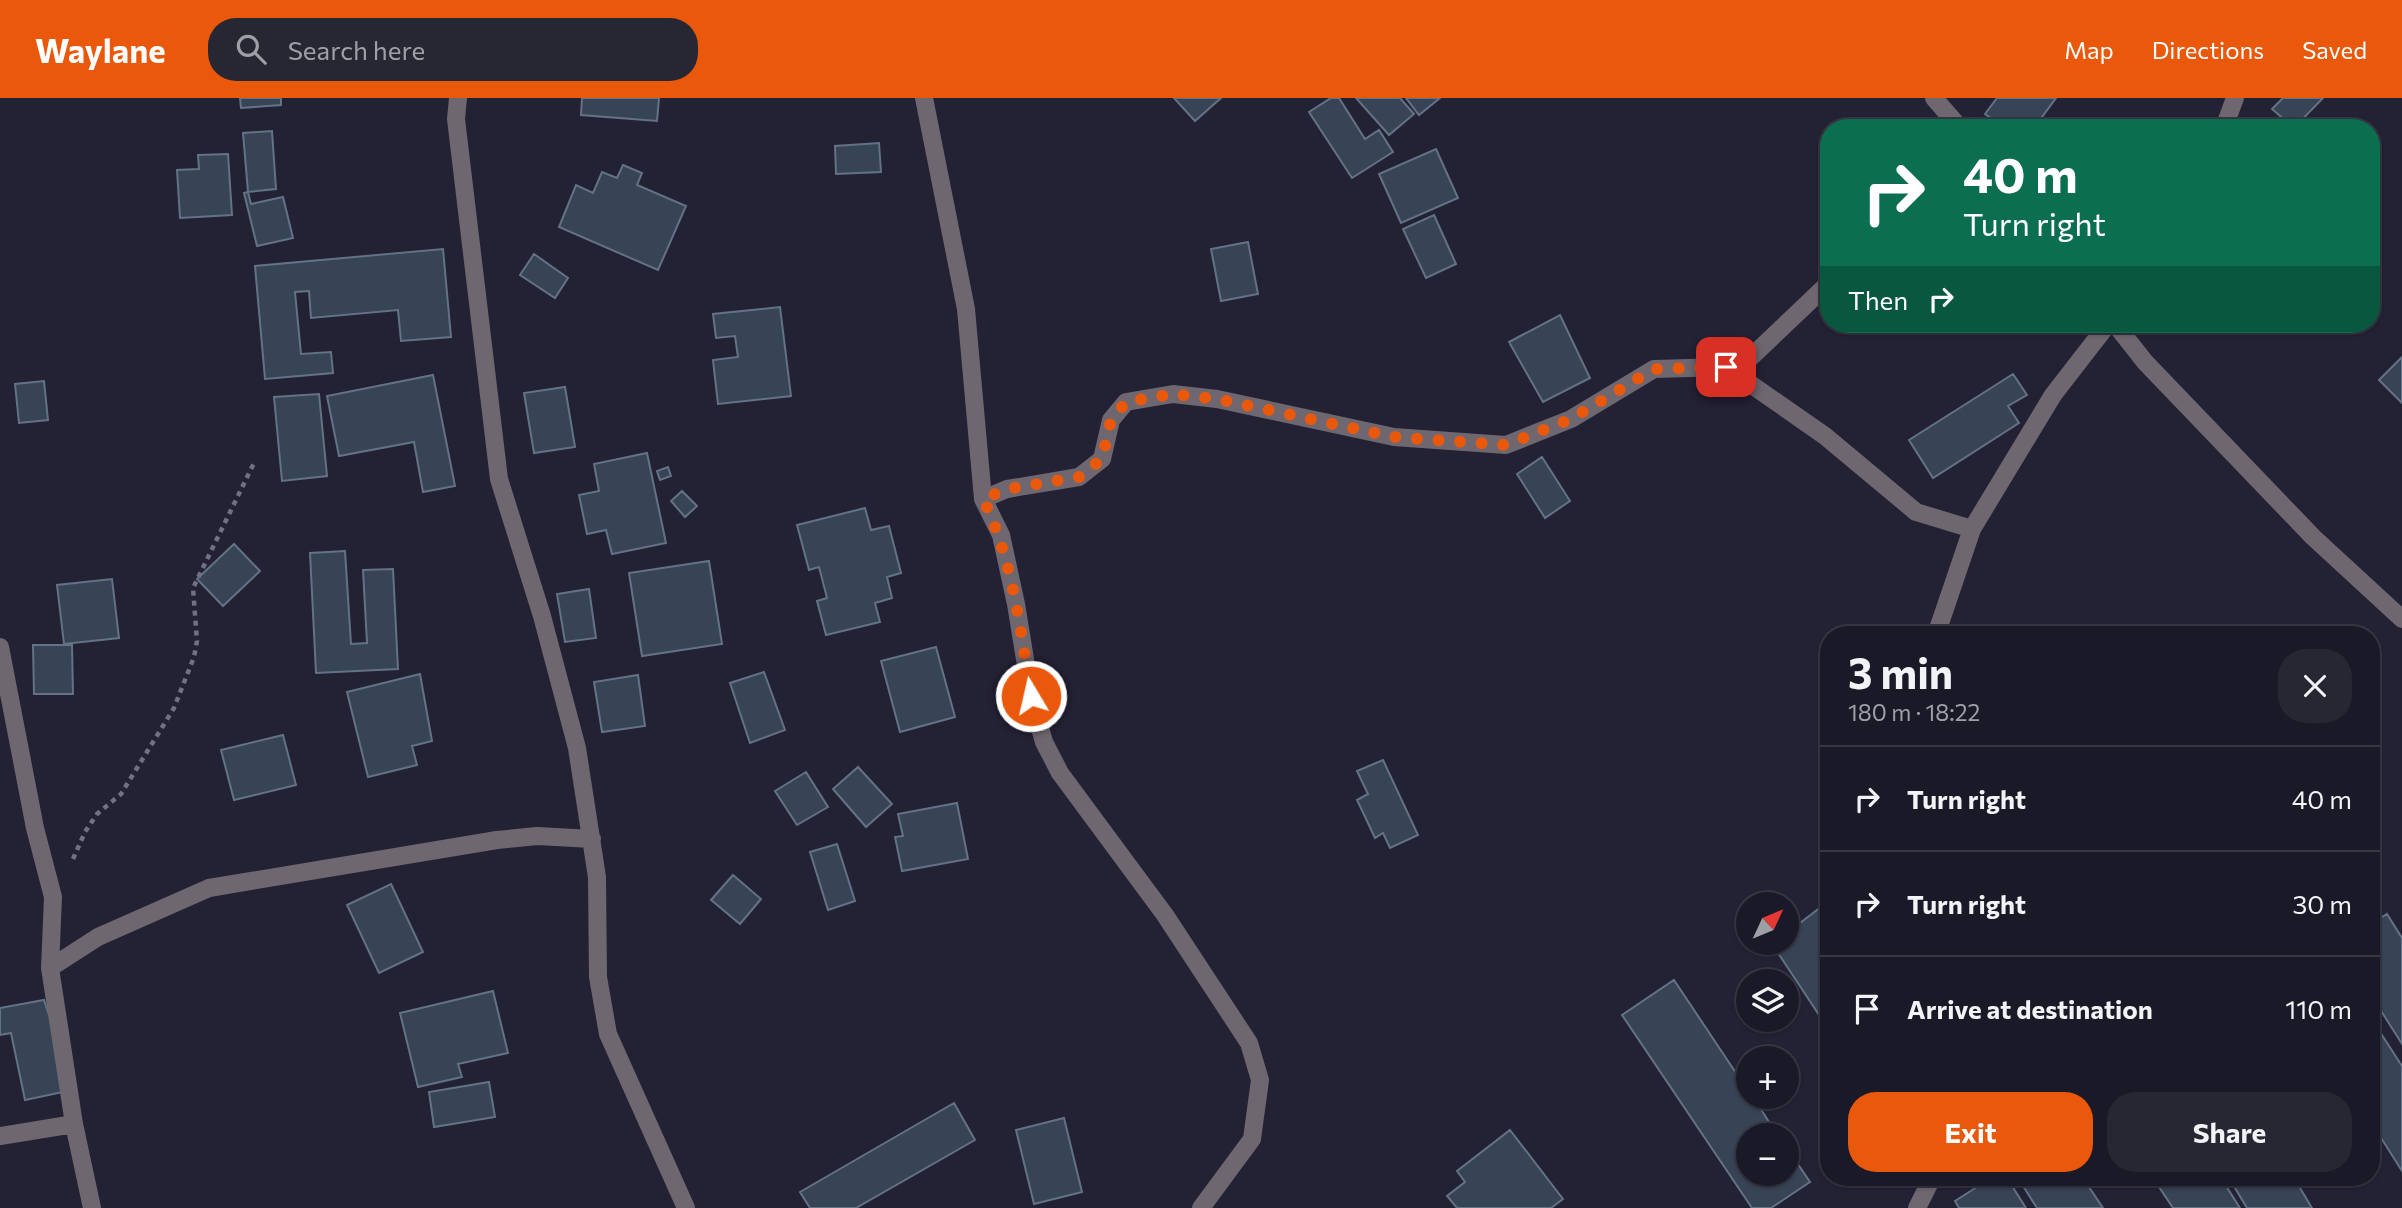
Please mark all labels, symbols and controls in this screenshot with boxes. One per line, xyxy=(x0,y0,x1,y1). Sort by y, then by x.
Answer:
search box xyxy=(208,18,698,81)
text: Waylane xyxy=(35,29,166,70)
icon: search xyxy=(232,30,270,68)
text: Search here xyxy=(288,34,425,65)
text: Map xyxy=(2064,35,2114,64)
text: Directions xyxy=(2152,35,2264,64)
text: Saved xyxy=(2302,35,2367,64)
text: 40 m xyxy=(1963,143,2078,203)
icon: right xyxy=(1848,147,1939,238)
text: Turn right xyxy=(1963,203,2106,243)
icon: right xyxy=(1922,280,1960,318)
text: Then xyxy=(1848,284,1908,315)
pin xyxy=(1696,337,1756,397)
icon: arrive xyxy=(1707,348,1745,386)
text: 3 min xyxy=(1848,646,1953,698)
button: close xyxy=(2278,649,2352,723)
position arrow xyxy=(994,659,1068,733)
text: 180 m · 18:22 xyxy=(1848,698,1980,726)
icon: right xyxy=(1848,780,1886,818)
text: Turn right xyxy=(1907,783,2026,814)
text: 40 m xyxy=(2292,783,2352,814)
icon: right xyxy=(1848,885,1886,923)
text: Turn right xyxy=(1907,888,2026,919)
text: 30 m xyxy=(2293,888,2352,919)
north arrow xyxy=(1736,892,1799,956)
map controls xyxy=(1736,892,1799,1186)
button: layers xyxy=(1736,969,1799,1032)
icon: arrive xyxy=(1848,990,1886,1028)
text: Arrive at destination xyxy=(1907,993,2153,1024)
text: 110 m xyxy=(2285,993,2352,1024)
button: + xyxy=(1736,1046,1799,1109)
button: Exit xyxy=(1848,1092,2093,1172)
button: Share xyxy=(2107,1092,2352,1172)
button: − xyxy=(1736,1123,1799,1186)

